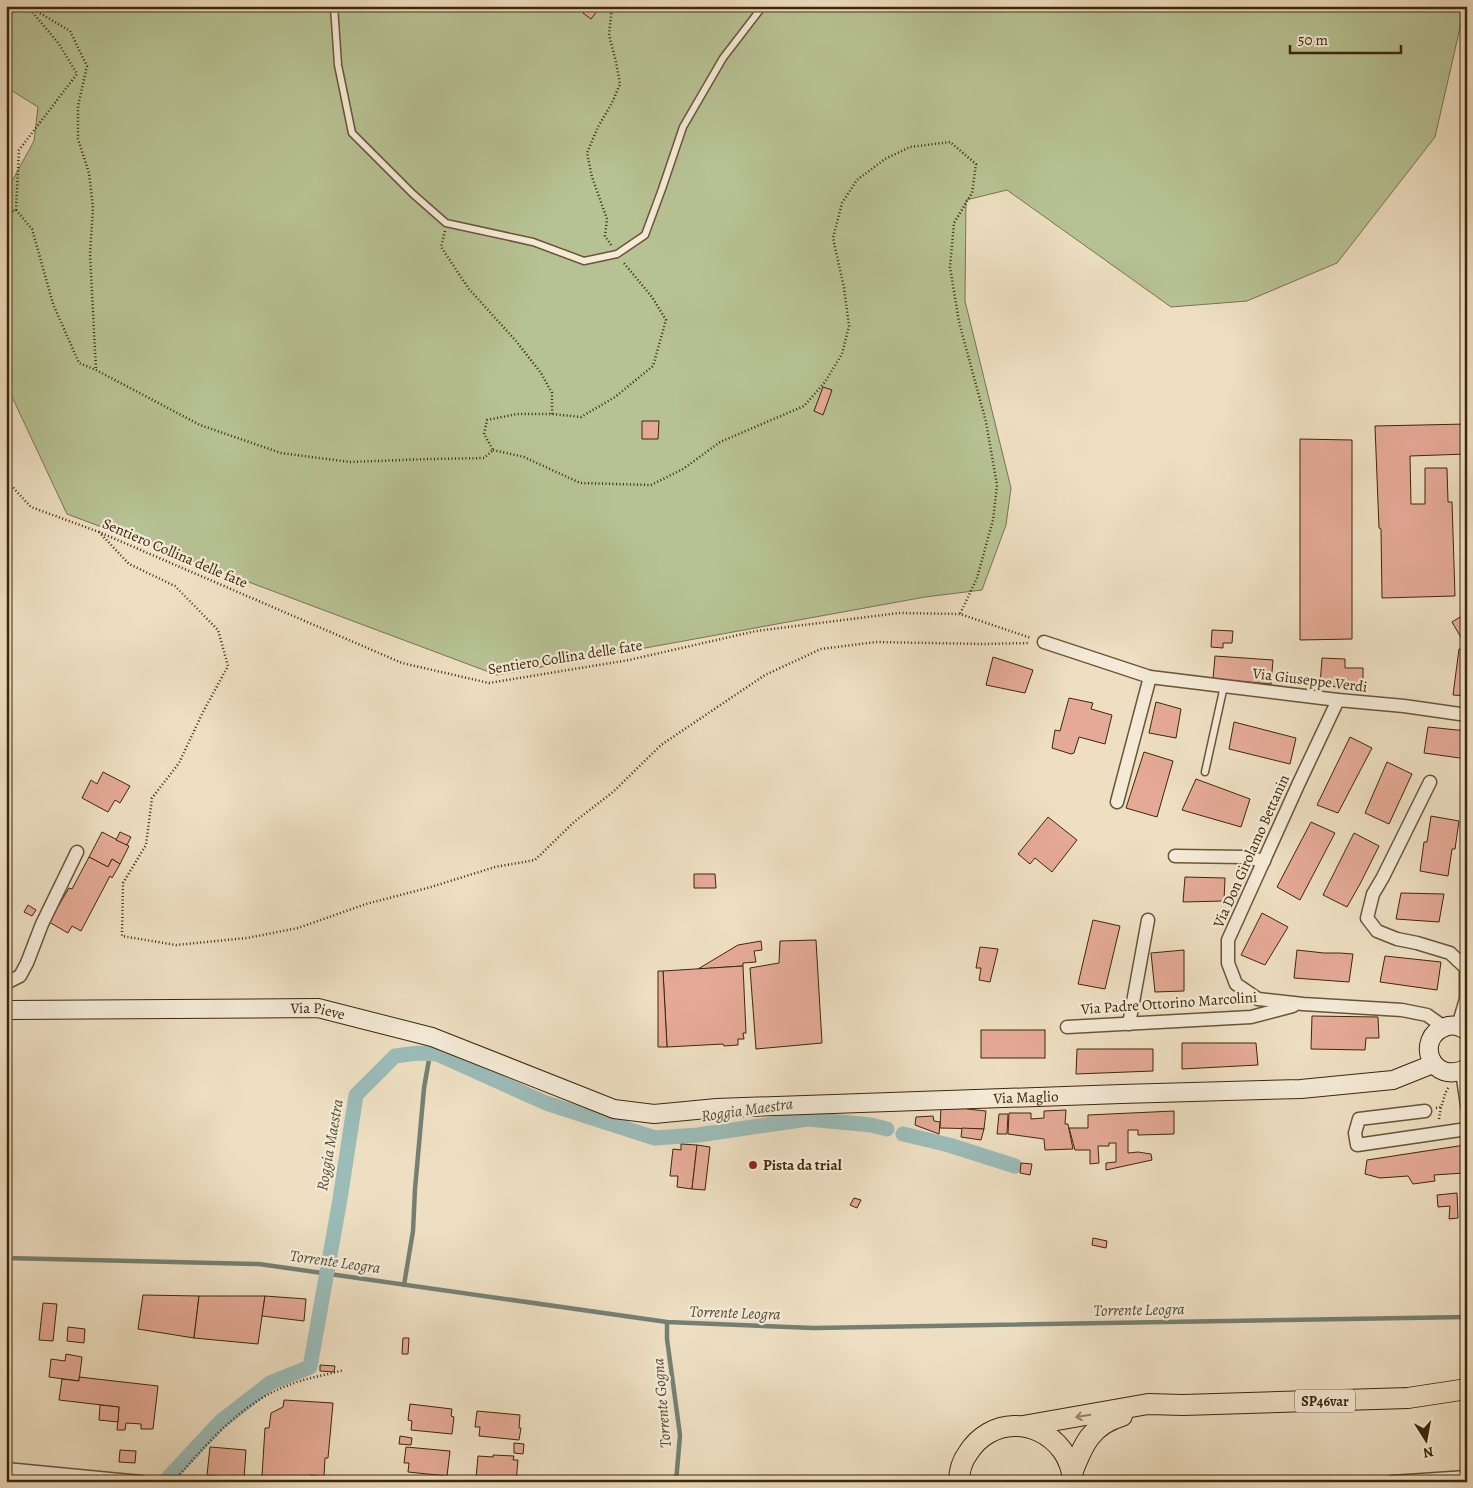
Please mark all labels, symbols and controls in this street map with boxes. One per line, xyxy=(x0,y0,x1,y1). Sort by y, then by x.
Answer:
scale bar xyxy=(1290,22,1402,54)
text: 50 m xyxy=(1298,30,1328,50)
street label: Sentiero Collina delle fate xyxy=(99,513,251,593)
street label: Sentiero Collina delle fate xyxy=(486,635,644,679)
street label: Via Giuseppe Verdi xyxy=(1250,663,1369,697)
street label: Via Don Girolamo Bettanin xyxy=(1208,771,1294,932)
street label: Via Padre Ottorino Marcolini xyxy=(1079,987,1258,1019)
street label: Via Pieve xyxy=(289,998,347,1025)
street label: Via Maglio xyxy=(992,1086,1059,1108)
water label: Roggia Maestra xyxy=(700,1093,795,1127)
water label: Roggia Maestra xyxy=(311,1097,349,1192)
place label: Pista da trial xyxy=(763,1155,842,1175)
marker: Pista da trial xyxy=(747,1159,759,1171)
water label: Torrente Leogra xyxy=(288,1245,382,1279)
water label: Torrente Leogra xyxy=(1093,1298,1185,1322)
water label: Torrente Leogra xyxy=(689,1300,782,1326)
water label: Torrente Gogna xyxy=(647,1357,677,1449)
road number: SP46var xyxy=(1295,1390,1355,1412)
one-way arrow xyxy=(1075,1411,1091,1421)
north arrow xyxy=(1400,1416,1450,1466)
text: N xyxy=(1422,1442,1435,1463)

